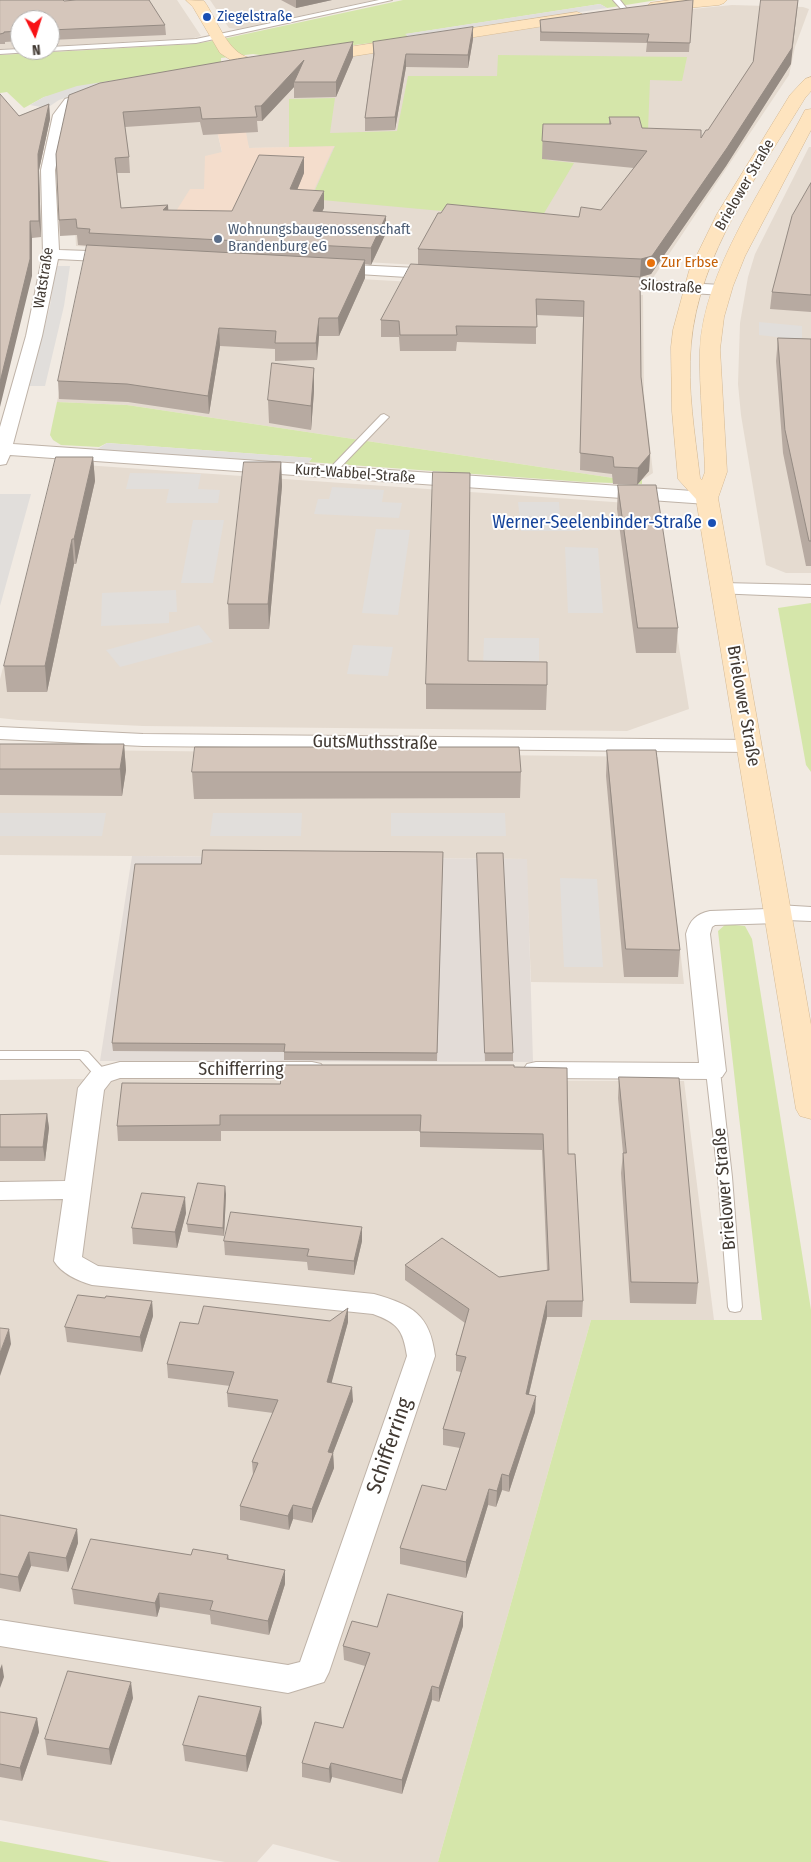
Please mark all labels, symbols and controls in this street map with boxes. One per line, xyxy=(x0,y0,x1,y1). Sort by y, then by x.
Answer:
place label: Ziegelstraße xyxy=(217,8,292,26)
north arrow xyxy=(10,10,60,60)
marker: Ziegelstraße xyxy=(201,11,213,23)
text: N xyxy=(31,41,41,58)
street label: Brielower Straße xyxy=(712,136,778,234)
place label: Wohnungsbaugenossenschaft Brandenburg eG xyxy=(228,221,410,256)
marker: Wohnungsbaugenossenschaft Brandenburg eG xyxy=(212,233,224,245)
street label: Watstraße xyxy=(30,246,58,310)
place label: Zur Erbse xyxy=(661,254,718,272)
marker: Zur Erbse xyxy=(645,257,657,269)
street label: Silostraße xyxy=(640,276,702,298)
street label: Kurt-Wabbel-Straße xyxy=(294,461,416,487)
place label: Werner-Seelenbinder-Straße xyxy=(492,512,702,534)
marker: Werner-Seelenbinder-Straße xyxy=(706,517,718,529)
street label: Brielower Straße xyxy=(722,644,764,768)
street label: GutsMuthsstraße xyxy=(312,731,438,755)
street label: Schifferring xyxy=(198,1059,284,1081)
street label: Brielower Straße xyxy=(709,1127,741,1251)
street label: Schifferring xyxy=(362,1395,418,1497)

